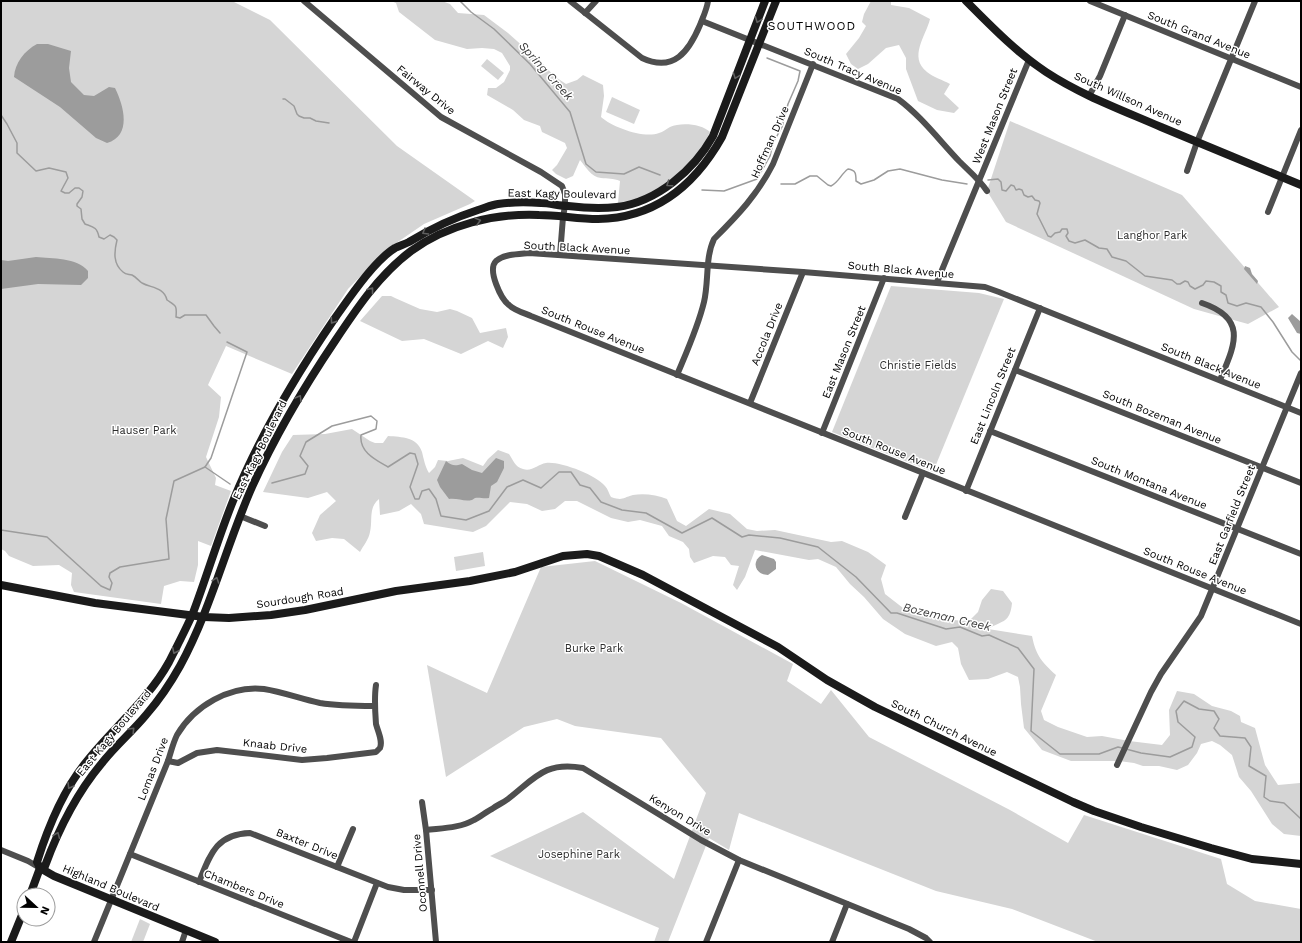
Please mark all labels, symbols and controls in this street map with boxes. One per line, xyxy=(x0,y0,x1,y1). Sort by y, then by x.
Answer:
street label: South Grand Avenue xyxy=(1146,8,1252,62)
one-way arrow xyxy=(754,17,762,24)
district label: SOUTHWOOD xyxy=(768,19,856,33)
water label: Spring Creek xyxy=(516,39,576,104)
street label: South Tracy Avenue xyxy=(802,44,904,98)
street label: Fairway Drive xyxy=(394,63,458,117)
street label: West Mason Street xyxy=(970,66,1020,166)
street label: South Willson Avenue xyxy=(1072,69,1184,129)
one-way arrow xyxy=(733,73,741,80)
street label: Hoffman Drive xyxy=(748,104,792,180)
one-way arrow xyxy=(667,179,674,186)
street label: East Kagy Boulevard xyxy=(507,187,617,201)
one-way arrow xyxy=(474,217,481,226)
one-way arrow xyxy=(422,228,429,235)
park label: Langhor Park xyxy=(1117,229,1187,242)
street label: South Black Avenue xyxy=(523,239,631,257)
street label: South Black Avenue xyxy=(847,259,955,281)
one-way arrow xyxy=(366,288,373,295)
street label: Accola Drive xyxy=(749,301,785,367)
street label: South Rouse Avenue xyxy=(539,303,647,357)
street label: East Mason Street xyxy=(819,303,869,400)
one-way arrow xyxy=(331,317,338,324)
street label: South Black Avenue xyxy=(1159,340,1263,392)
street label: East Lincoln Street xyxy=(968,345,1019,446)
park label: Christie Fields xyxy=(879,359,957,372)
street label: South Bozeman Avenue xyxy=(1101,387,1223,447)
one-way arrow xyxy=(294,395,301,402)
street label: East Kagy Boulevard xyxy=(230,398,290,502)
park label: Hauser Park xyxy=(112,424,176,437)
street label: South Rouse Avenue xyxy=(840,424,948,478)
street label: South Montana Avenue xyxy=(1089,454,1209,512)
street label: East Garfield Street xyxy=(1206,463,1258,567)
street label: South Rouse Avenue xyxy=(1141,544,1249,598)
one-way arrow xyxy=(212,577,220,584)
street label: Sourdough Road xyxy=(255,585,345,611)
water label: Bozeman Creek xyxy=(902,600,993,634)
park label: Burke Park xyxy=(565,642,623,655)
one-way arrow xyxy=(172,646,179,654)
street label: East Kagy Boulevard xyxy=(74,687,154,779)
street label: South Church Avenue xyxy=(889,697,999,759)
one-way arrow xyxy=(128,727,135,735)
street label: Lomas Drive xyxy=(135,736,171,802)
street label: Knaab Drive xyxy=(242,736,308,756)
one-way arrow xyxy=(67,782,74,789)
street label: Kenyon Drive xyxy=(647,791,713,839)
street label: Baxter Drive xyxy=(274,826,340,862)
one-way arrow xyxy=(52,831,60,839)
street label: Oconnell Drive xyxy=(410,833,430,913)
park label: Josephine Park xyxy=(538,848,620,861)
street label: Highland Boulevard xyxy=(61,862,161,914)
street label: Chambers Drive xyxy=(202,867,286,911)
north arrow xyxy=(16,887,56,927)
text: N xyxy=(37,904,52,917)

